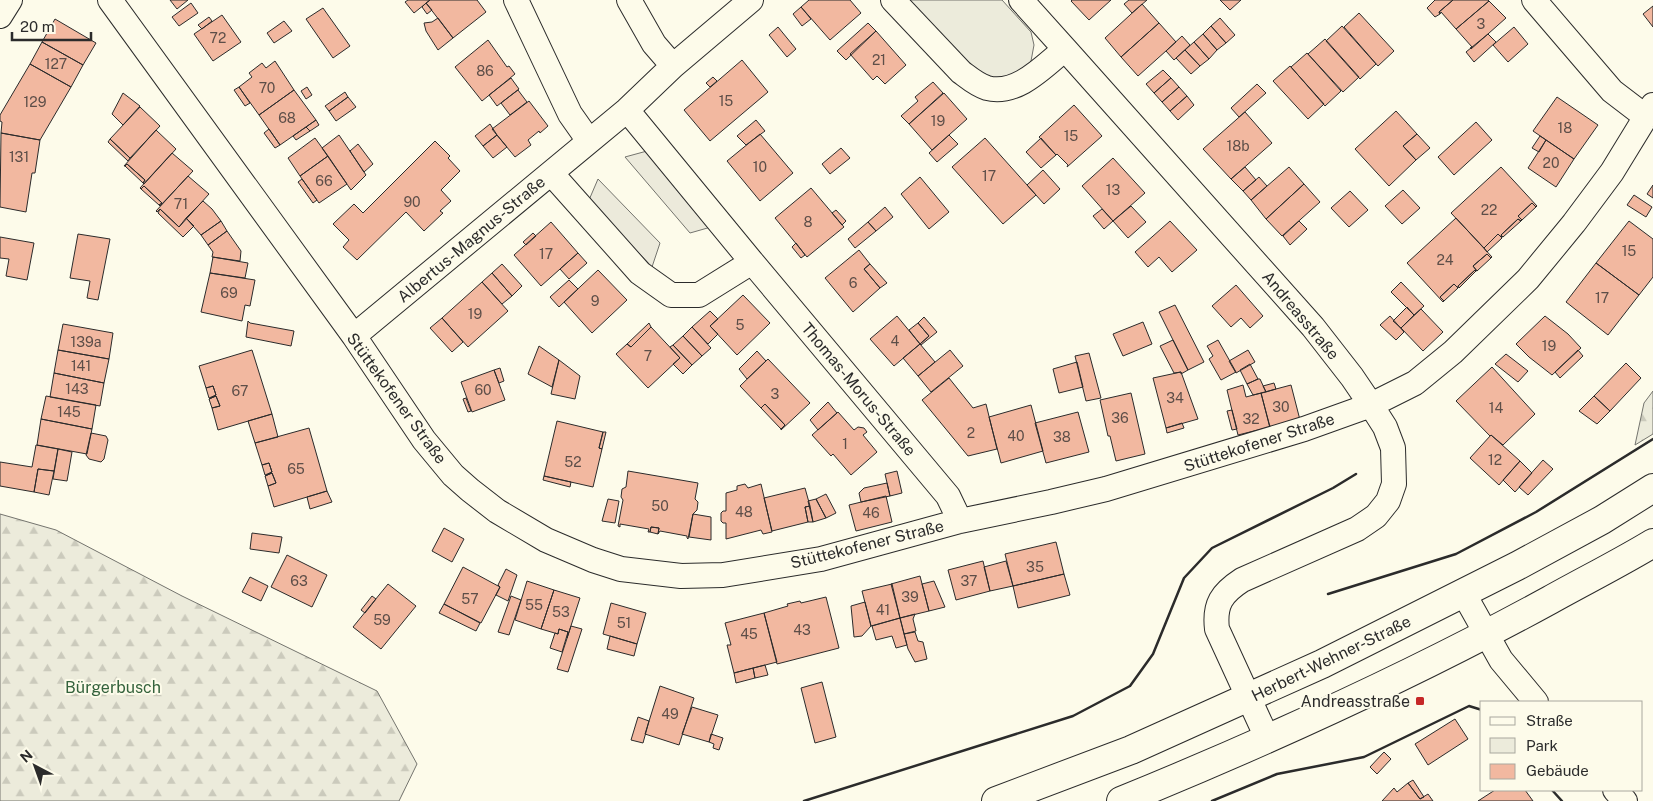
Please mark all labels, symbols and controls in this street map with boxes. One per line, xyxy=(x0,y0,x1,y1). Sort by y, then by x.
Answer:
scale bar xyxy=(12,10,91,42)
house number: 3 xyxy=(1477,16,1486,32)
text: 20 m xyxy=(20,18,55,35)
house number: 72 xyxy=(210,30,226,46)
house number: 21 xyxy=(872,52,886,68)
house number: 127 xyxy=(45,56,67,72)
house number: 86 xyxy=(476,63,494,79)
house number: 70 xyxy=(259,80,275,96)
house number: 15 xyxy=(719,93,733,109)
house number: 129 xyxy=(24,94,47,110)
house number: 68 xyxy=(278,110,296,126)
house number: 19 xyxy=(931,113,945,129)
house number: 18 xyxy=(1558,120,1572,136)
house number: 15 xyxy=(1064,128,1078,144)
house number: 18b xyxy=(1226,138,1250,154)
house number: 131 xyxy=(9,149,29,165)
house number: 20 xyxy=(1543,155,1559,171)
house number: 10 xyxy=(753,159,767,175)
house number: 17 xyxy=(982,168,996,184)
street label: Albertus-Magnus-Straße xyxy=(394,172,549,307)
house number: 66 xyxy=(315,173,333,189)
house number: 13 xyxy=(1106,182,1120,198)
house number: 90 xyxy=(403,194,421,210)
house number: 71 xyxy=(174,196,188,212)
house number: 22 xyxy=(1481,202,1497,218)
house number: 8 xyxy=(803,214,813,230)
house number: 15 xyxy=(1622,243,1636,259)
house number: 17 xyxy=(539,246,553,262)
house number: 24 xyxy=(1436,252,1454,268)
street label: Andreasstraße xyxy=(1258,267,1343,363)
house number: 6 xyxy=(849,275,858,291)
house number: 69 xyxy=(220,285,238,301)
house number: 17 xyxy=(1595,290,1609,306)
house number: 9 xyxy=(591,293,600,309)
house number: 19 xyxy=(468,306,482,322)
house number: 5 xyxy=(736,317,745,333)
street label: Thomas-Morus-Straße xyxy=(797,319,920,460)
street label: Stüttekofener Straße xyxy=(343,329,451,468)
house number: 4 xyxy=(891,333,900,349)
house number: 139a xyxy=(71,334,101,350)
house number: 19 xyxy=(1542,338,1556,354)
house number: 7 xyxy=(644,348,652,364)
house number: 141 xyxy=(71,358,91,374)
house number: 143 xyxy=(65,381,89,397)
house number: 60 xyxy=(474,382,492,398)
house number: 67 xyxy=(232,383,248,399)
house number: 3 xyxy=(771,386,780,402)
house number: 34 xyxy=(1166,390,1184,406)
house number: 30 xyxy=(1272,399,1290,415)
house number: 14 xyxy=(1489,400,1503,416)
house number: 145 xyxy=(57,404,81,420)
street label: Stüttekofener Straße xyxy=(1181,409,1337,476)
house number: 36 xyxy=(1111,410,1129,426)
house number: 32 xyxy=(1242,411,1260,427)
house number: 2 xyxy=(967,425,975,441)
house number: 40 xyxy=(1007,428,1025,444)
house number: 38 xyxy=(1053,429,1071,445)
house number: 1 xyxy=(842,436,848,452)
house number: 12 xyxy=(1488,452,1502,468)
house number: 52 xyxy=(564,454,582,470)
house number: 65 xyxy=(287,461,305,477)
house number: 50 xyxy=(651,498,669,514)
house number: 48 xyxy=(735,504,753,520)
house number: 46 xyxy=(862,505,880,521)
street label: Stüttekofener Straße xyxy=(788,516,946,573)
house number: 35 xyxy=(1026,559,1044,575)
house number: 63 xyxy=(290,573,308,589)
house number: 37 xyxy=(961,573,977,589)
house number: 39 xyxy=(901,589,919,605)
house number: 57 xyxy=(461,591,479,607)
house number: 55 xyxy=(525,597,543,613)
house number: 41 xyxy=(876,602,890,618)
house number: 53 xyxy=(552,604,570,620)
house number: 59 xyxy=(373,612,391,628)
street label: Herbert-Wehner-Straße xyxy=(1248,612,1414,705)
house number: 51 xyxy=(617,615,631,631)
house number: 43 xyxy=(793,622,811,638)
house number: 45 xyxy=(740,626,758,642)
park label: Bürgerbusch xyxy=(65,678,161,697)
place label: Andreasstraße xyxy=(1300,692,1410,711)
marker: Andreasstraße xyxy=(1414,695,1426,707)
legend xyxy=(1480,701,1643,791)
house number: 49 xyxy=(661,706,679,722)
text: Straße xyxy=(1526,712,1573,729)
text: Park xyxy=(1526,737,1558,754)
north arrow xyxy=(10,741,60,791)
text: N xyxy=(17,747,36,766)
text: Gebäude xyxy=(1526,762,1589,779)

